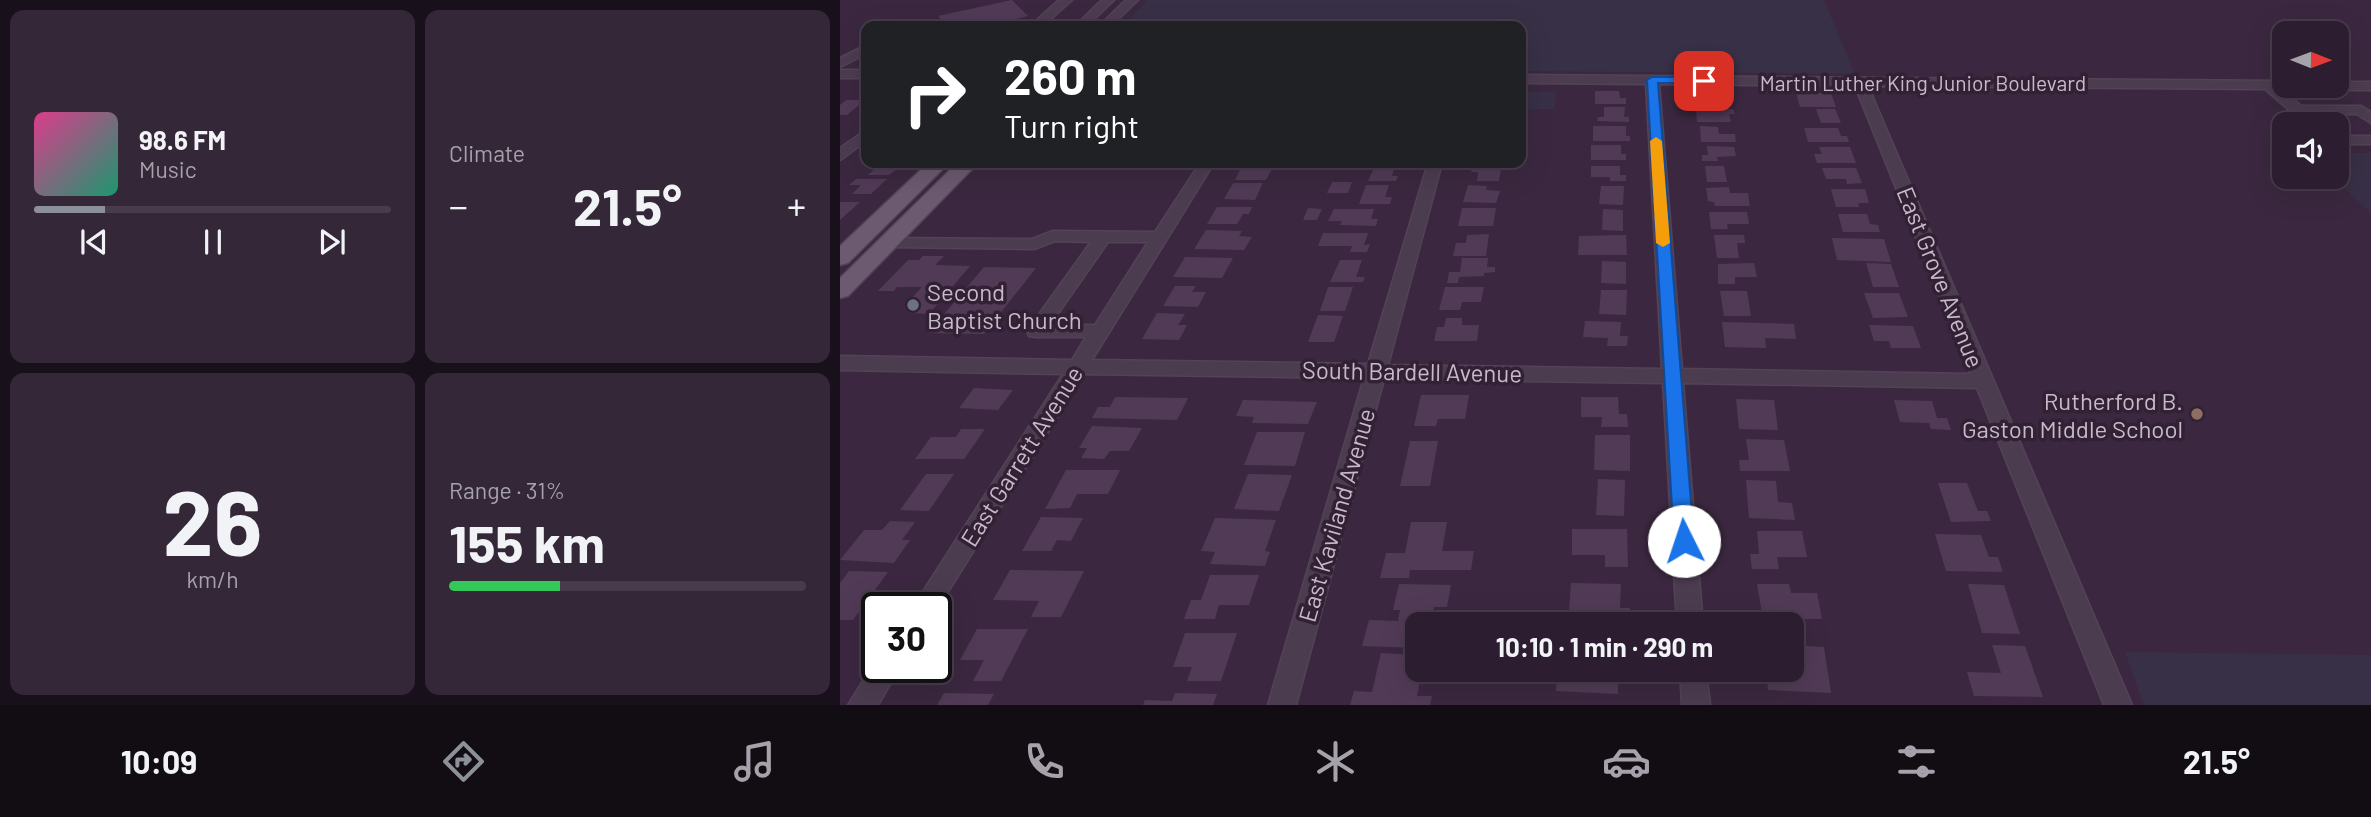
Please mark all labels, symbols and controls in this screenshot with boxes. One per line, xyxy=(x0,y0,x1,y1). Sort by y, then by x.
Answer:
north arrow xyxy=(2272,21,2348,98)
map controls xyxy=(2272,21,2349,189)
text: 260 m xyxy=(1004,46,1136,105)
icon: right xyxy=(889,49,980,140)
pin xyxy=(1674,51,1734,111)
icon: arrive xyxy=(1685,62,1723,100)
street label: Martin Luther King Junior Boulevard xyxy=(1760,70,2086,95)
text: Turn right xyxy=(1004,106,1139,144)
button: sound xyxy=(2272,112,2349,189)
text: 98.6 FM xyxy=(139,124,226,155)
text: Climate xyxy=(449,139,525,167)
text: Music xyxy=(139,155,197,183)
text: 21.5° xyxy=(573,174,682,236)
text: − xyxy=(449,182,468,228)
text: + xyxy=(787,182,806,228)
street label: East Grove Avenue xyxy=(1891,182,1991,372)
icon: previous xyxy=(75,223,113,261)
icon: pause xyxy=(194,223,232,261)
icon: next xyxy=(313,223,351,261)
place label: Second Baptist Church xyxy=(927,277,1082,334)
marker: Second Baptist Church xyxy=(905,297,921,313)
street label: South Bardell Avenue xyxy=(1302,355,1522,387)
street label: East Garrett Avenue xyxy=(954,360,1088,552)
place label: Rutherford B. Gaston Middle School xyxy=(1962,386,2183,443)
street label: East Kaviland Avenue xyxy=(1292,405,1380,625)
marker: Rutherford B. Gaston Middle School xyxy=(2189,406,2205,422)
text: 26 xyxy=(163,465,262,574)
text: Range · 31% xyxy=(449,476,565,504)
position arrow xyxy=(1647,504,1721,578)
text: 155 km xyxy=(449,511,605,573)
text: km/h xyxy=(186,565,239,593)
speed limit sign: 30 xyxy=(861,592,952,683)
text: 10:10 · 1 min · 290 m xyxy=(1496,631,1713,662)
icon: directions xyxy=(439,737,488,786)
icon: music xyxy=(730,737,779,786)
icon: phone xyxy=(1020,737,1069,786)
icon: climate xyxy=(1311,737,1360,786)
icon: car xyxy=(1602,737,1651,786)
icon: filters xyxy=(1892,737,1941,786)
text: 10:09 xyxy=(121,742,197,780)
text: 21.5° xyxy=(2183,742,2250,780)

